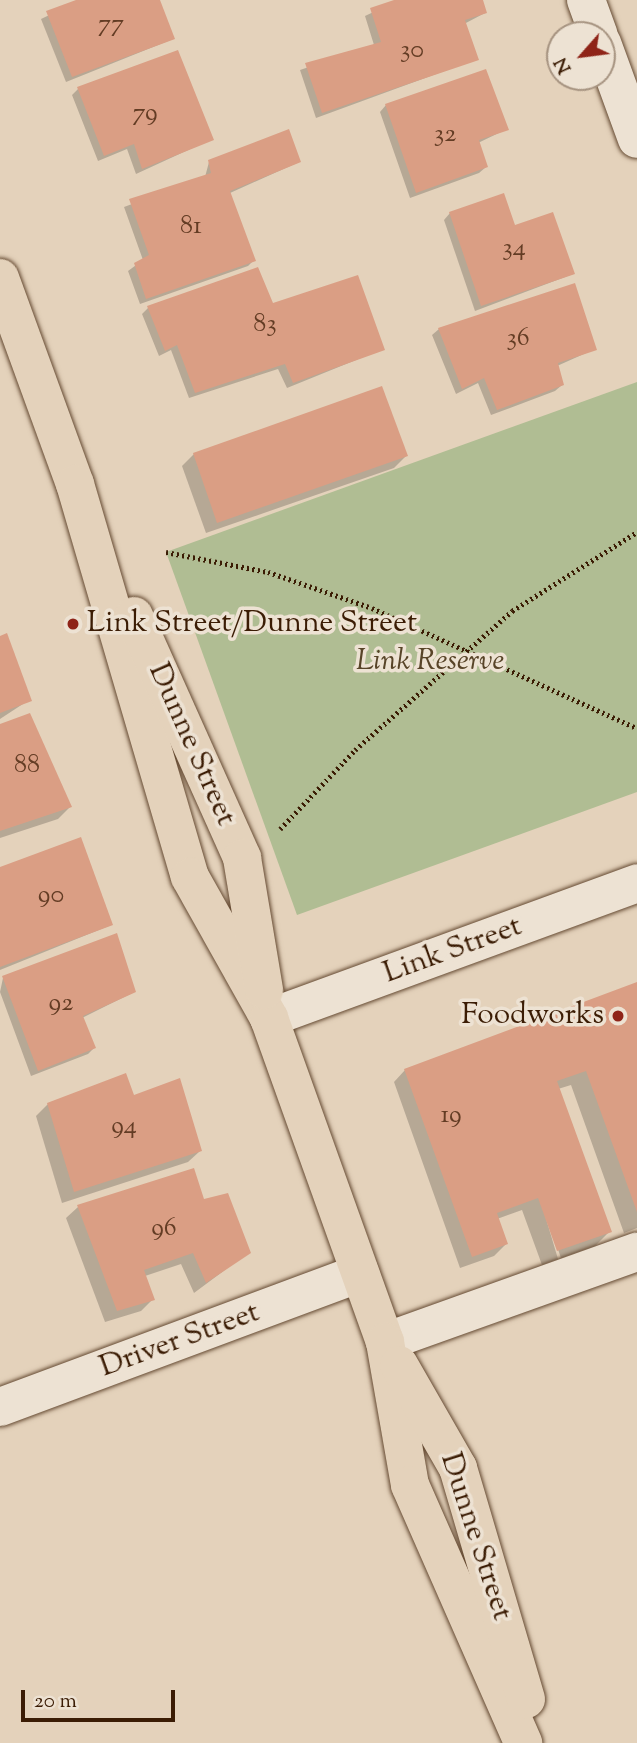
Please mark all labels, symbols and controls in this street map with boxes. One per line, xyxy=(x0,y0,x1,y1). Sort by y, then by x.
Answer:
house number: 77 xyxy=(98,9,124,41)
north arrow xyxy=(546,21,616,91)
house number: 30 xyxy=(400,35,424,67)
text: N xyxy=(548,52,579,78)
house number: 79 xyxy=(132,98,158,130)
house number: 32 xyxy=(434,119,456,151)
house number: 81 xyxy=(180,211,202,243)
house number: 34 xyxy=(502,233,526,265)
house number: 83 xyxy=(253,309,277,341)
house number: 36 xyxy=(506,323,530,355)
place label: Link Street/Dunne Street xyxy=(87,606,417,642)
marker: Link Street/Dunne Street xyxy=(65,616,81,632)
park label: Link Reserve xyxy=(356,644,504,680)
street label: Dunne Street xyxy=(139,658,243,832)
house number: 88 xyxy=(14,750,40,782)
house number: 90 xyxy=(38,880,64,912)
street label: Link Street xyxy=(379,909,527,993)
house number: 92 xyxy=(49,988,73,1020)
place label: Foodworks xyxy=(461,998,604,1034)
marker: Foodworks xyxy=(610,1008,626,1024)
house number: 19 xyxy=(440,1100,462,1132)
house number: 94 xyxy=(111,1111,137,1143)
house number: 96 xyxy=(151,1213,177,1245)
street label: Driver Street xyxy=(95,1295,265,1387)
street label: Dunne Street xyxy=(431,1449,519,1625)
scale bar xyxy=(24,1676,178,1720)
text: 20 m xyxy=(34,1687,77,1717)

